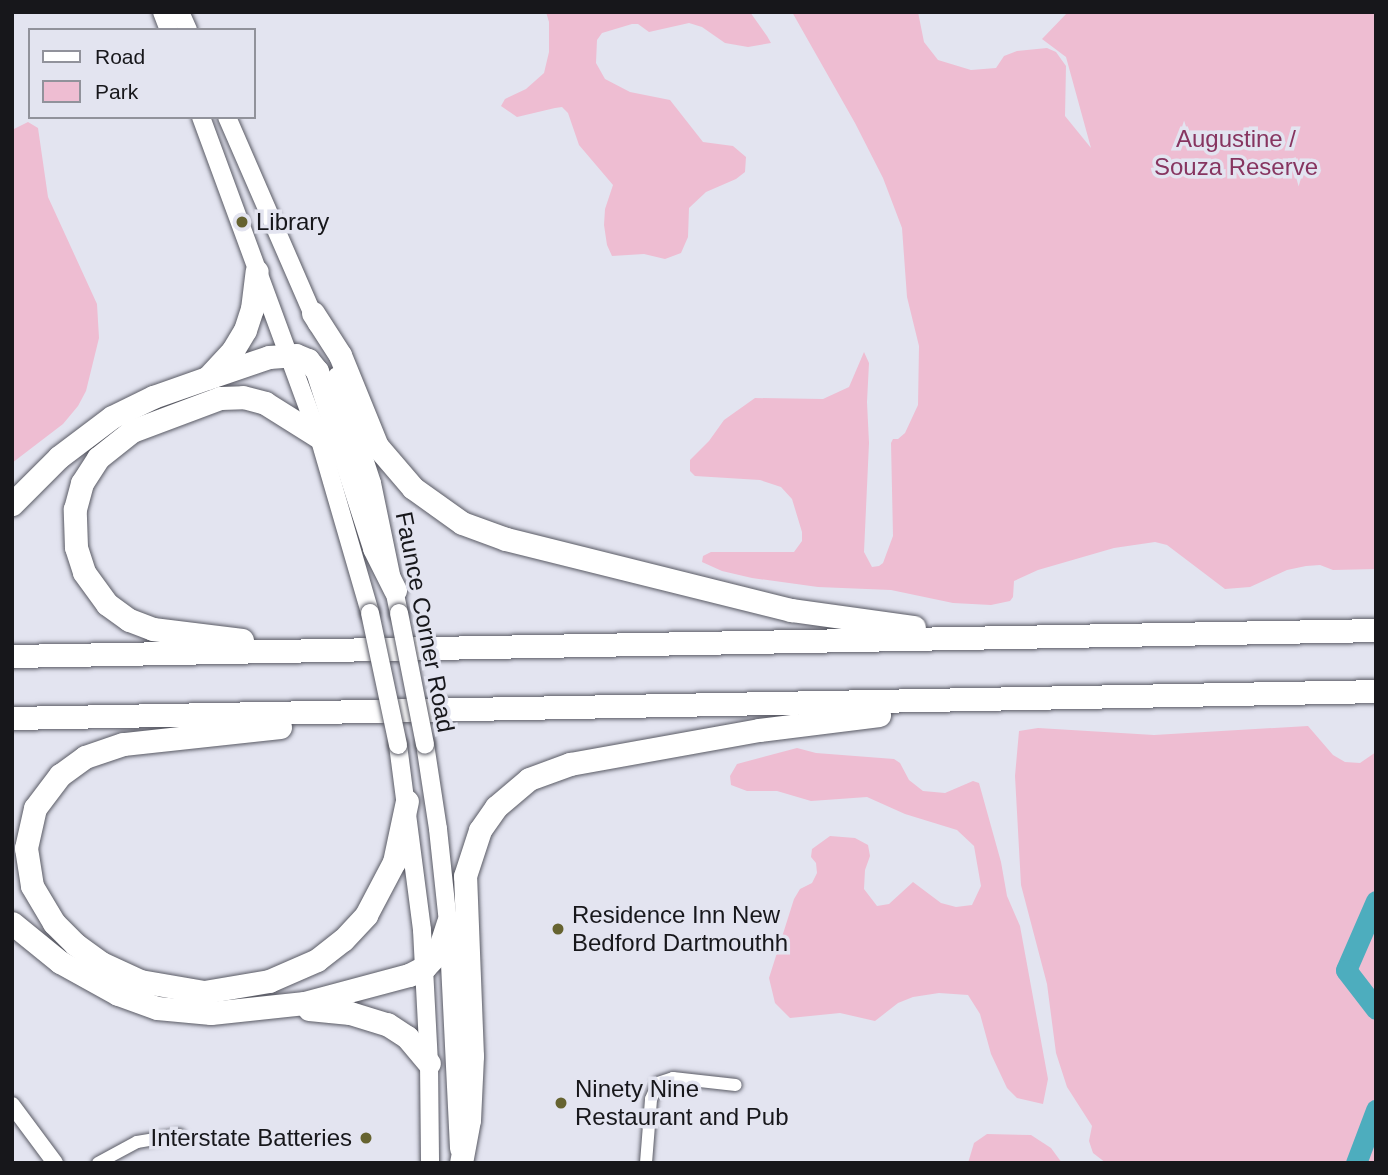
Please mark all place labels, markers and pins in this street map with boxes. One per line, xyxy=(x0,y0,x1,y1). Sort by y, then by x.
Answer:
place label: Library xyxy=(256,208,329,236)
marker: Library xyxy=(234,214,250,230)
place label: Residence Inn New Bedford Dartmouthh xyxy=(572,901,788,957)
marker: Residence Inn New Bedford Dartmouthh xyxy=(550,921,566,937)
place label: Ninety Nine Restaurant and Pub xyxy=(575,1075,788,1131)
marker: Ninety Nine Restaurant and Pub xyxy=(553,1095,569,1111)
place label: Interstate Batteries xyxy=(151,1124,352,1152)
marker: Interstate Batteries xyxy=(358,1130,374,1146)

